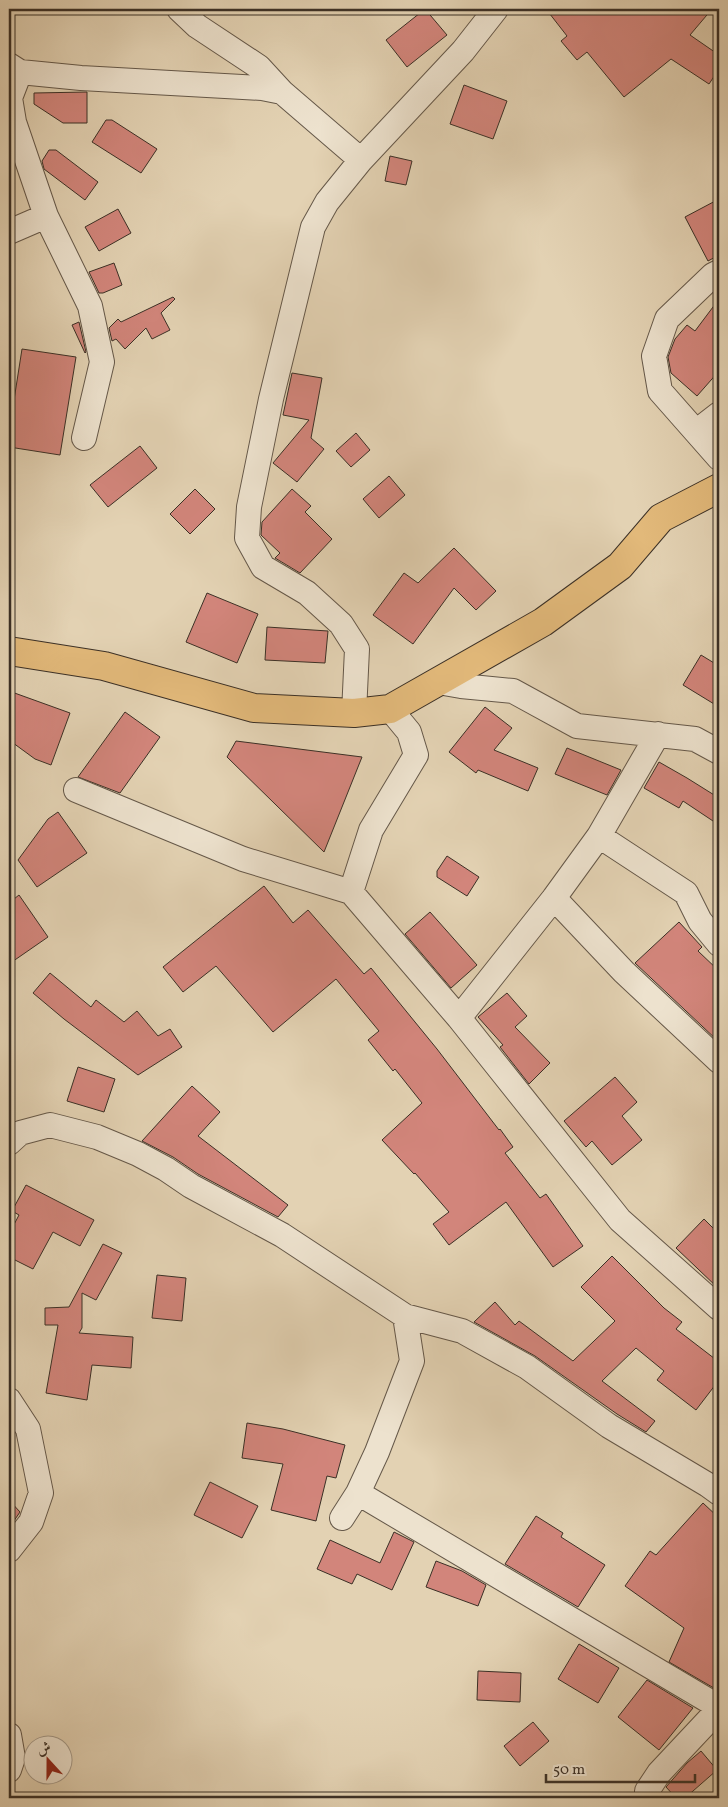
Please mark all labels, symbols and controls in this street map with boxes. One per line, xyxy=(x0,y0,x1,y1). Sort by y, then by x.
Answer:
north arrow xyxy=(22,1734,72,1784)
text: ش xyxy=(34,1738,54,1761)
scale bar xyxy=(546,1752,694,1784)
text: 50 m xyxy=(553,1760,585,1781)

